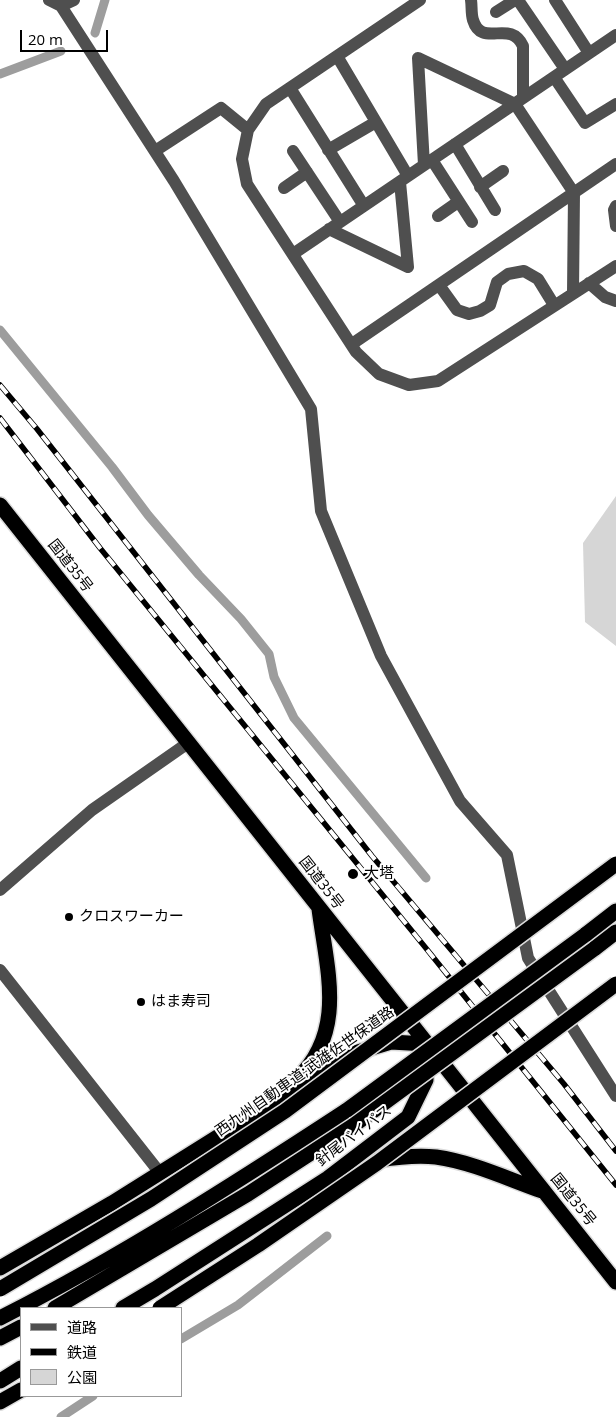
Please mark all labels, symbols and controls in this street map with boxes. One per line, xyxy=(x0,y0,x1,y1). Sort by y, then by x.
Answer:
scale bar xyxy=(22,20,110,52)
text: 20 m xyxy=(28,29,63,49)
street label: 国道35号 xyxy=(44,536,96,596)
street label: 国道35号 xyxy=(295,853,347,913)
place label: 大塔 xyxy=(364,865,394,883)
marker: 大塔 xyxy=(346,867,360,881)
place label: クロスワーカー xyxy=(79,908,184,926)
marker: クロスワーカー xyxy=(63,911,75,923)
place label: はま寿司 xyxy=(151,993,211,1011)
marker: はま寿司 xyxy=(135,996,147,1008)
street label: 西九州自動車道;武雄佐世保道路 xyxy=(212,1003,398,1141)
street label: 針尾バイパス xyxy=(313,1102,395,1170)
street label: 国道35号 xyxy=(546,1170,600,1230)
legend xyxy=(20,1307,182,1397)
text: 道路 xyxy=(67,1317,97,1337)
text: 鉄道 xyxy=(67,1342,97,1362)
text: 公園 xyxy=(67,1367,97,1387)

